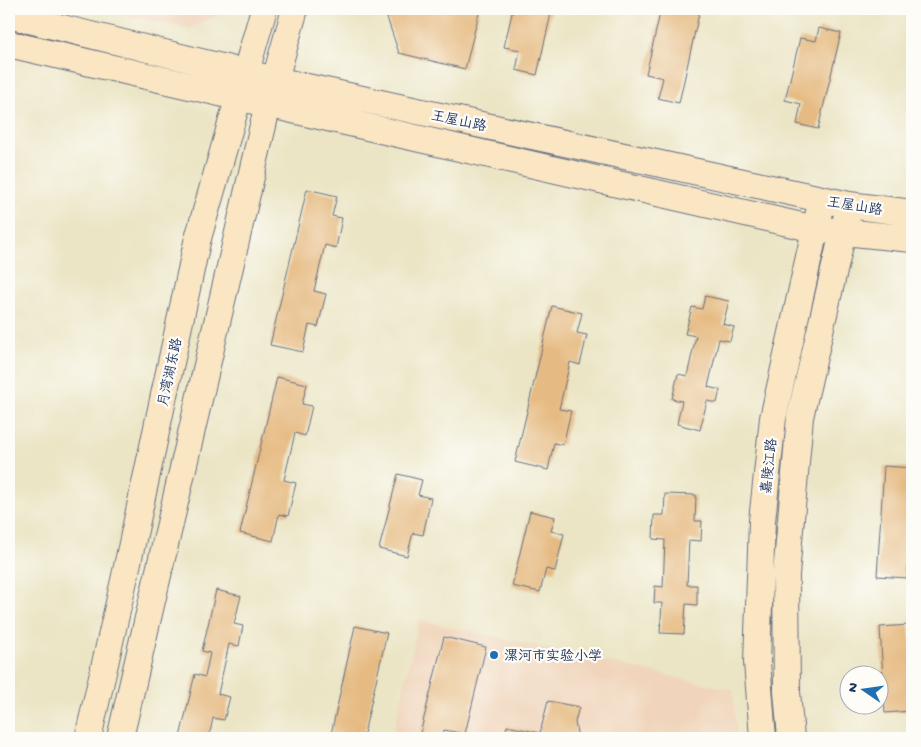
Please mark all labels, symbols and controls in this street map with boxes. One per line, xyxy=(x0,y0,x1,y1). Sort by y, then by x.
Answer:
street label: 王屋山路 xyxy=(429,107,488,137)
street label: 王屋山路 xyxy=(826,194,884,220)
street label: 月湾湖东路 xyxy=(155,336,187,409)
street label: 嘉陵江路 xyxy=(758,437,782,495)
place label: 漯河市实验小学 xyxy=(504,648,602,666)
marker: 漯河市实验小学 xyxy=(488,649,500,661)
north arrow xyxy=(838,664,888,714)
text: N xyxy=(844,681,863,694)

